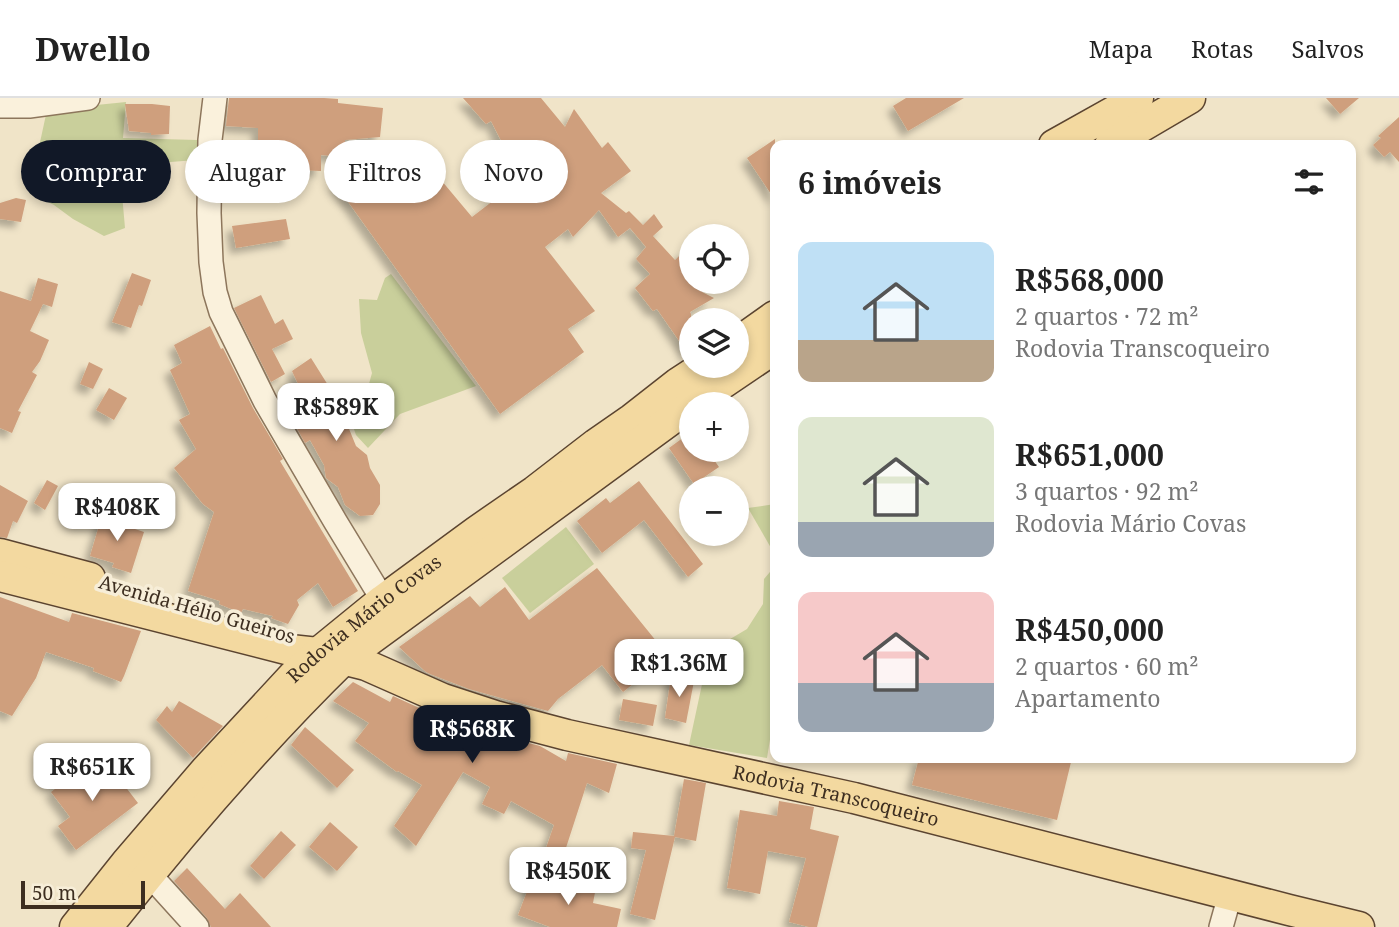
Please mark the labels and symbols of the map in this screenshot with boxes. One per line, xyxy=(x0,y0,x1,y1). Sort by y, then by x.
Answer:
pin: R$589K xyxy=(279,384,393,443)
pin: R$408K xyxy=(60,484,174,543)
street label: Rodovia Mário Covas xyxy=(281,549,446,688)
street label: Avenida Hélio Gueiros xyxy=(96,569,298,649)
pin: R$1.36M xyxy=(614,640,744,699)
pin: R$568K xyxy=(415,706,529,765)
pin: R$651K xyxy=(35,744,149,803)
street label: Rodovia Transcoqueiro xyxy=(731,759,942,832)
pin: R$450K xyxy=(511,848,625,907)
scale bar xyxy=(21,878,145,910)

